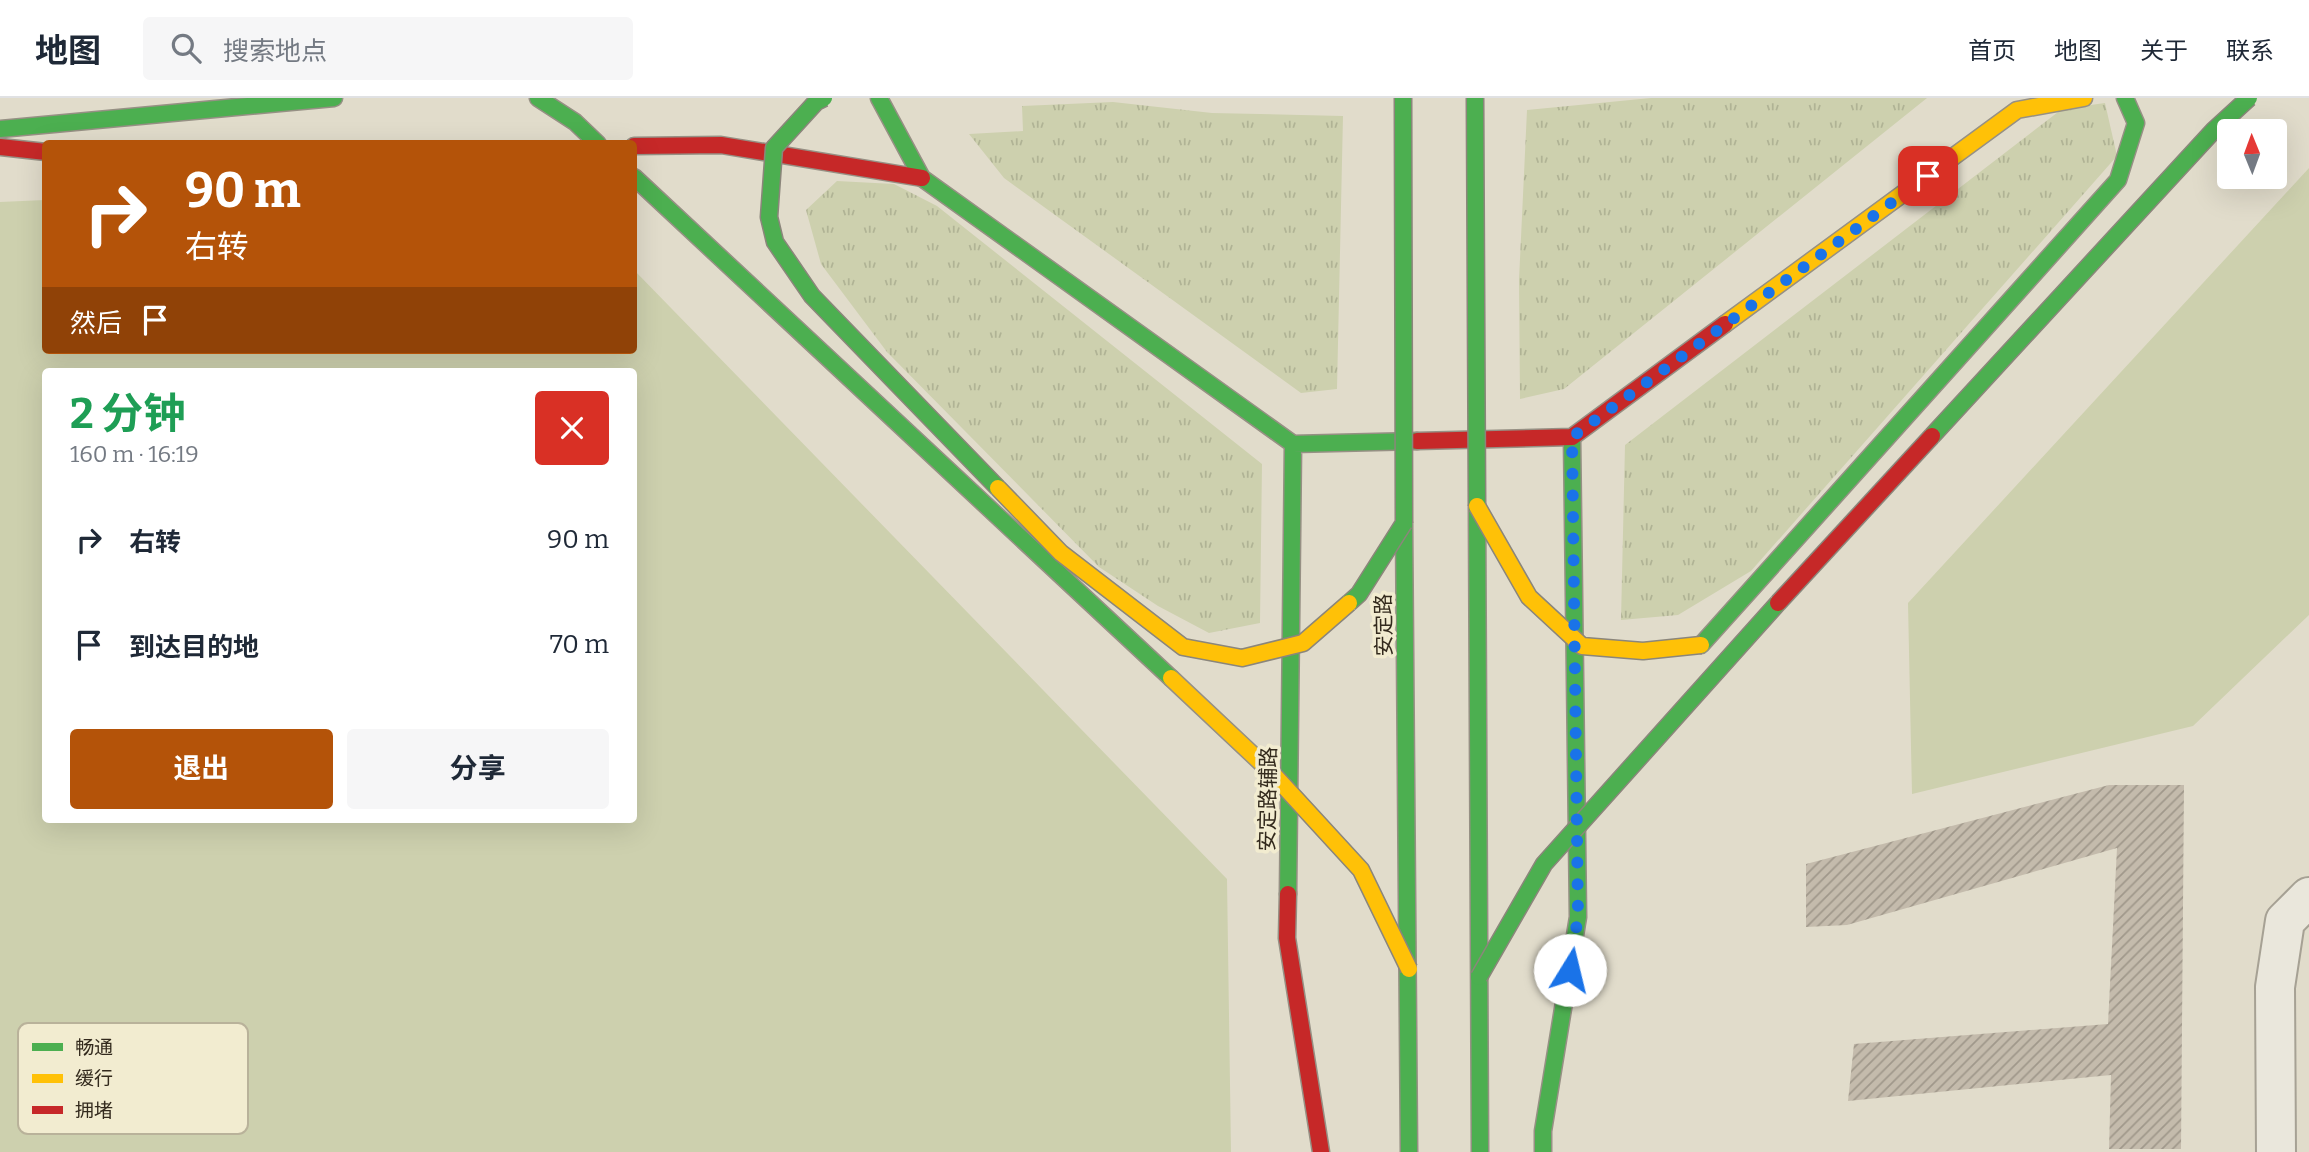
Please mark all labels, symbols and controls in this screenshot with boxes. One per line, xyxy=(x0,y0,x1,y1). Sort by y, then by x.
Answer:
search box xyxy=(143,17,633,80)
icon: search xyxy=(167,29,205,67)
text: 地图 xyxy=(35,31,101,71)
text: 搜索地点 xyxy=(223,36,327,67)
text: 首页 xyxy=(1968,37,2016,65)
text: 地图 xyxy=(2054,37,2102,65)
text: 关于 xyxy=(2140,37,2188,65)
text: 联系 xyxy=(2226,37,2274,65)
north arrow xyxy=(2217,119,2287,189)
map controls xyxy=(2217,119,2287,189)
pin xyxy=(1898,146,1958,206)
icon: arrive xyxy=(1909,157,1947,195)
text: 90 m xyxy=(185,161,301,220)
icon: right xyxy=(70,168,161,259)
text: 右转 xyxy=(185,228,249,266)
icon: arrive xyxy=(136,301,174,339)
text: 然后 xyxy=(70,308,122,339)
text: 2 分钟 xyxy=(70,389,185,439)
button: close xyxy=(535,391,609,465)
text: 160 m · 16:19 xyxy=(70,440,199,468)
icon: right xyxy=(70,521,108,559)
text: 90 m xyxy=(547,524,609,555)
text: 右转 xyxy=(129,527,181,558)
street label: 安定路 xyxy=(1370,593,1398,657)
icon: arrive xyxy=(70,626,108,664)
text: 70 m xyxy=(550,629,609,660)
text: 到达目的地 xyxy=(129,632,259,663)
button: 退出 xyxy=(70,729,333,809)
button: 分享 xyxy=(347,729,609,809)
street label: 安定路辅路 xyxy=(1254,746,1282,852)
position arrow xyxy=(1533,933,1607,1007)
legend xyxy=(18,1023,248,1134)
text: 畅通 xyxy=(75,1036,113,1059)
text: 缓行 xyxy=(75,1067,113,1090)
text: 拥堵 xyxy=(75,1099,113,1122)

